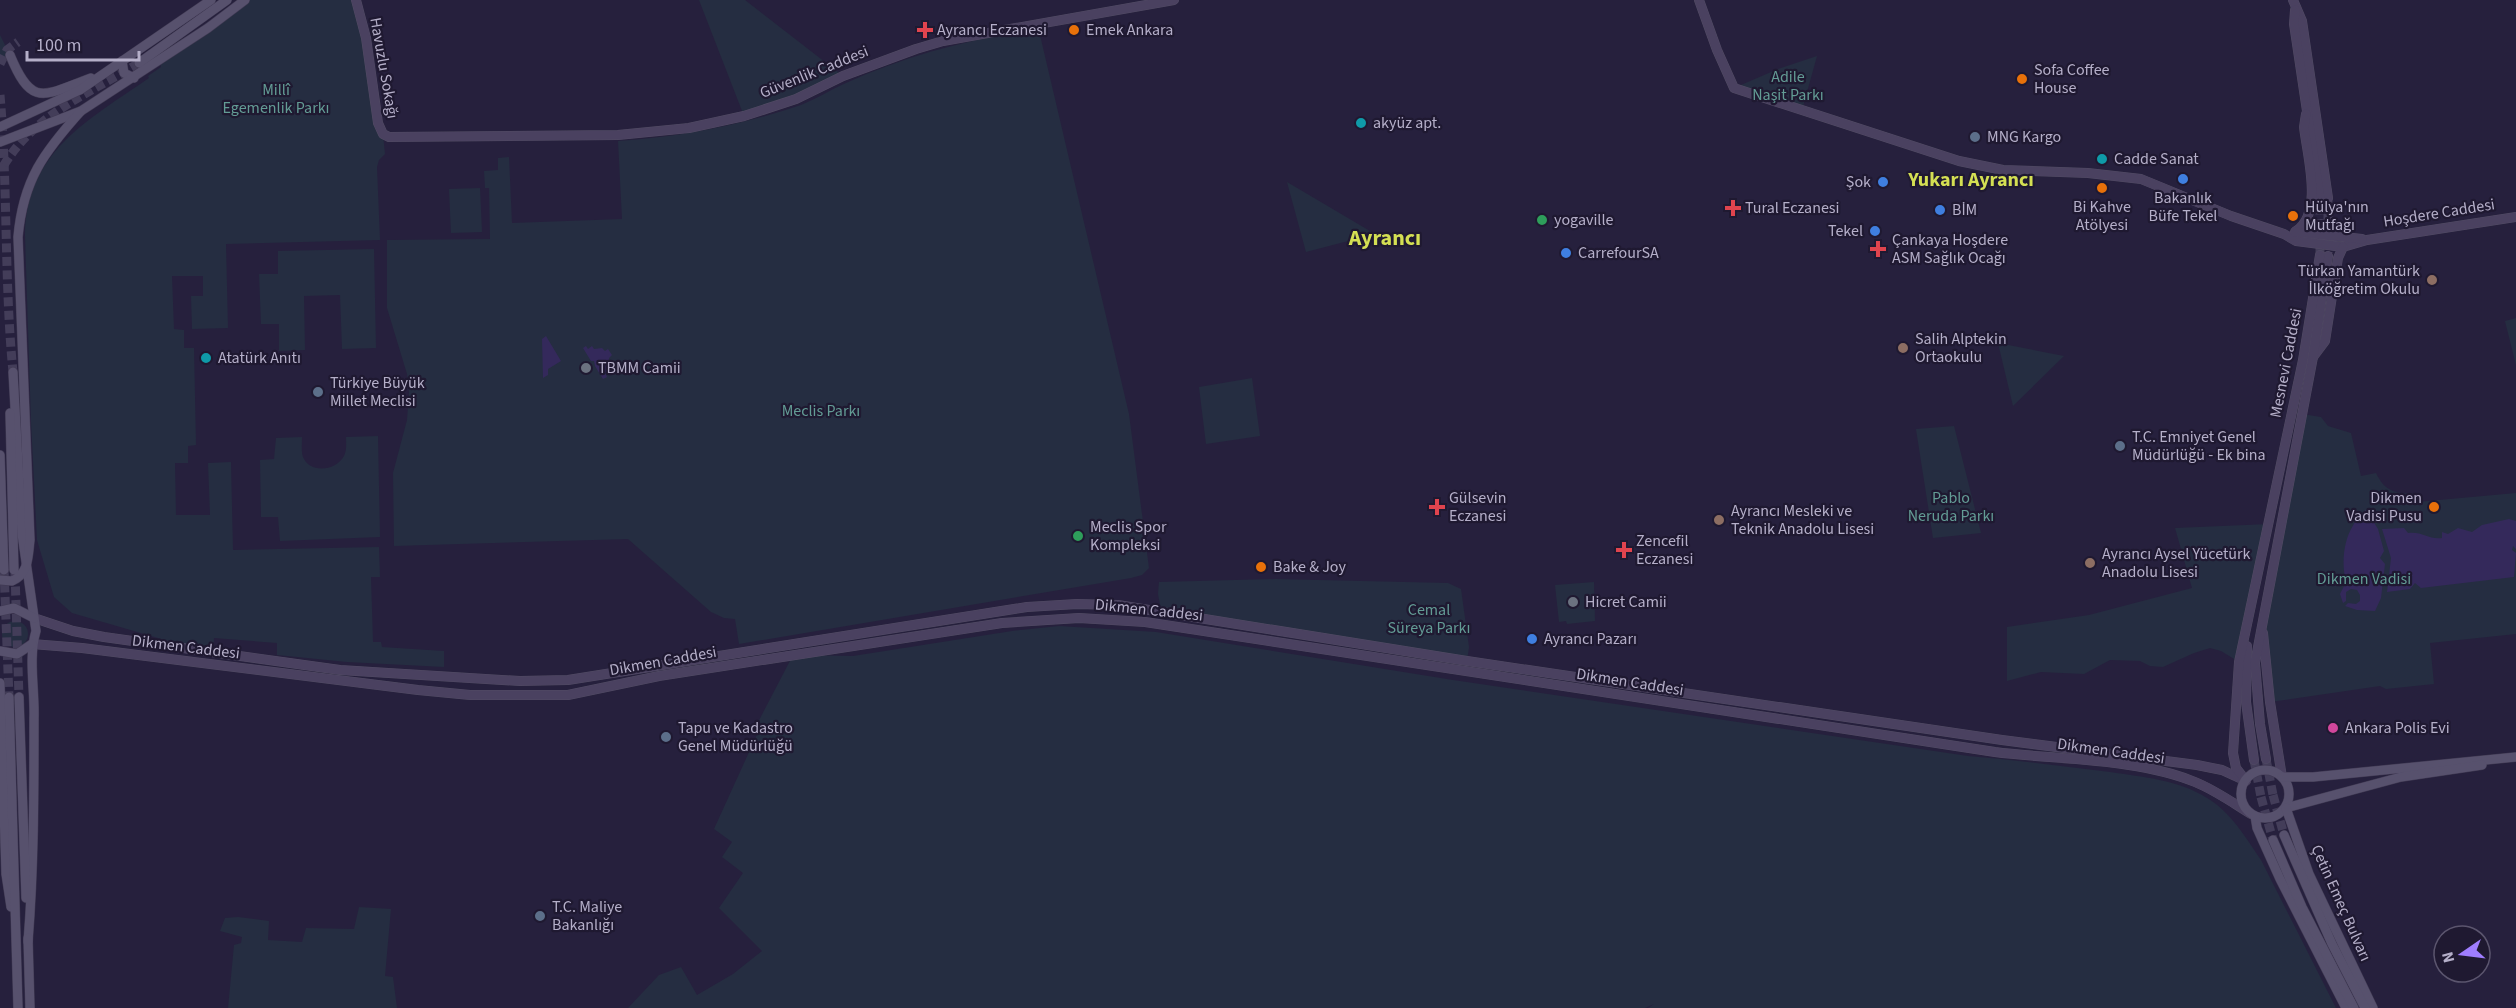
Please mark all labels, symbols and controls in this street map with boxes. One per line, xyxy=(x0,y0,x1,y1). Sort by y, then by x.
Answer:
street label: Havuzlu Sokağı xyxy=(364,16,404,120)
place label: Ayrancı Eczanesi xyxy=(937,19,1047,41)
place label: Emek Ankara xyxy=(1086,19,1173,41)
marker: Ayrancı Eczanesi xyxy=(918,23,932,37)
marker: Emek Ankara xyxy=(1067,23,1081,37)
scale bar xyxy=(27,24,140,62)
text: 100 m xyxy=(36,33,81,58)
street label: Güvenlik Caddesi xyxy=(756,40,872,104)
place label: Sofa Coffee House xyxy=(2034,59,2110,99)
park label: Adile Naşit Parkı xyxy=(1752,66,1824,106)
marker: Sofa Coffee House xyxy=(2015,72,2029,86)
park label: Millî Egemenlik Parkı xyxy=(222,79,330,119)
place label: akyüz apt. xyxy=(1373,112,1441,134)
marker: akyüz apt. xyxy=(1354,116,1368,130)
place label: MNG Kargo xyxy=(1987,126,2061,148)
marker: MNG Kargo xyxy=(1968,130,1982,144)
place label: Cadde Sanat xyxy=(2114,148,2199,170)
marker: Cadde Sanat xyxy=(2095,152,2109,166)
district label: Yukarı Ayrancı xyxy=(1907,166,2034,194)
place label: Şok xyxy=(1846,171,1871,193)
marker: Bakanlık Büfe Tekel xyxy=(2176,172,2190,186)
marker: Şok xyxy=(1876,175,1890,189)
marker: Bi Kahve Atölyesi xyxy=(2095,181,2109,195)
place label: Bakanlık Büfe Tekel xyxy=(2149,187,2217,227)
street label: Hoşdere Caddesi xyxy=(2382,193,2496,233)
place label: Bi Kahve Atölyesi xyxy=(2073,196,2131,236)
place label: Hülya'nın Mutfağı xyxy=(2305,196,2369,236)
place label: Tural Eczanesi xyxy=(1745,197,1839,219)
place label: BİM xyxy=(1952,199,1977,221)
marker: Tural Eczanesi xyxy=(1726,201,1740,215)
marker: BİM xyxy=(1933,203,1947,217)
place label: yogaville xyxy=(1554,209,1614,231)
marker: Hülya'nın Mutfağı xyxy=(2286,209,2300,223)
marker: yogaville xyxy=(1535,213,1549,227)
place label: Tekel xyxy=(1828,220,1863,242)
district label: Ayrancı xyxy=(1348,222,1421,254)
marker: Tekel xyxy=(1868,224,1882,238)
place label: Çankaya Hoşdere ASM Sağlık Ocağı xyxy=(1892,229,2008,269)
marker: Çankaya Hoşdere ASM Sağlık Ocağı xyxy=(1869,240,1887,258)
place label: CarrefourSA xyxy=(1578,242,1659,264)
marker: CarrefourSA xyxy=(1559,246,1573,260)
place label: Türkan Yamantürk İlköğretim Okulu xyxy=(2298,260,2420,300)
marker: Türkan Yamantürk İlköğretim Okulu xyxy=(2425,273,2439,287)
street label: Mesnevi Caddesi xyxy=(2265,306,2307,420)
place label: Salih Alptekin Ortaokulu xyxy=(1915,328,2007,368)
marker: Salih Alptekin Ortaokulu xyxy=(1896,341,1910,355)
place label: Atatürk Anıtı xyxy=(218,347,301,369)
marker: Atatürk Anıtı xyxy=(199,351,213,365)
place label: TBMM Camii xyxy=(598,357,681,379)
marker: TBMM Camii xyxy=(579,361,593,375)
place label: Türkiye Büyük Millet Meclisi xyxy=(330,372,425,412)
marker: Türkiye Büyük Millet Meclisi xyxy=(311,385,325,399)
park label: Meclis Parkı xyxy=(782,400,860,422)
place label: T.C. Emniyet Genel Müdürlüğü - Ek bina xyxy=(2132,426,2266,466)
marker: T.C. Emniyet Genel Müdürlüğü - Ek bina xyxy=(2113,439,2127,453)
place label: Gülsevin Eczanesi xyxy=(1449,487,1507,527)
park label: Pablo Neruda Parkı xyxy=(1908,487,1994,527)
place label: Dikmen Vadisi Pusu xyxy=(2346,487,2422,527)
marker: Gülsevin Eczanesi xyxy=(1430,500,1444,514)
place label: Ayrancı Mesleki ve Teknik Anadolu Lisesi xyxy=(1731,500,1874,540)
marker: Dikmen Vadisi Pusu xyxy=(2427,500,2441,514)
marker: Ayrancı Mesleki ve Teknik Anadolu Lisesi xyxy=(1712,513,1726,527)
place label: Meclis Spor Kompleksi xyxy=(1090,516,1167,556)
marker: Meclis Spor Kompleksi xyxy=(1071,529,1085,543)
place label: Zencefil Eczanesi xyxy=(1636,530,1693,570)
marker: Zencefil Eczanesi xyxy=(1617,543,1631,557)
place label: Ayrancı Aysel Yücetürk Anadolu Lisesi xyxy=(2102,543,2251,583)
place label: Bake & Joy xyxy=(1273,556,1346,578)
marker: Ayrancı Aysel Yücetürk Anadolu Lisesi xyxy=(2083,556,2097,570)
marker: Bake & Joy xyxy=(1254,560,1268,574)
park label: Dikmen Vadisi xyxy=(2317,568,2411,590)
place label: Hicret Camii xyxy=(1585,591,1667,613)
street label: Dikmen Caddesi xyxy=(1094,593,1204,627)
marker: Hicret Camii xyxy=(1566,595,1580,609)
park label: Cemal Süreya Parkı xyxy=(1388,599,1470,639)
place label: Ayrancı Pazarı xyxy=(1544,628,1637,650)
street label: Dikmen Caddesi xyxy=(131,629,241,665)
marker: Ayrancı Pazarı xyxy=(1525,632,1539,646)
street label: Dikmen Caddesi xyxy=(608,641,718,681)
street label: Dikmen Caddesi xyxy=(1575,663,1685,701)
place label: Tapu ve Kadastro Genel Müdürlüğü xyxy=(678,717,793,757)
place label: Ankara Polis Evi xyxy=(2345,717,2450,739)
marker: Ankara Polis Evi xyxy=(2326,721,2340,735)
marker: Tapu ve Kadastro Genel Müdürlüğü xyxy=(659,730,673,744)
street label: Dikmen Caddesi xyxy=(2056,733,2166,769)
street label: Çetin Emeç Bulvarı xyxy=(2305,841,2377,965)
place label: T.C. Maliye Bakanlığı xyxy=(552,896,622,936)
marker: T.C. Maliye Bakanlığı xyxy=(533,909,547,923)
north arrow xyxy=(2432,924,2492,984)
text: N xyxy=(2436,950,2460,965)

